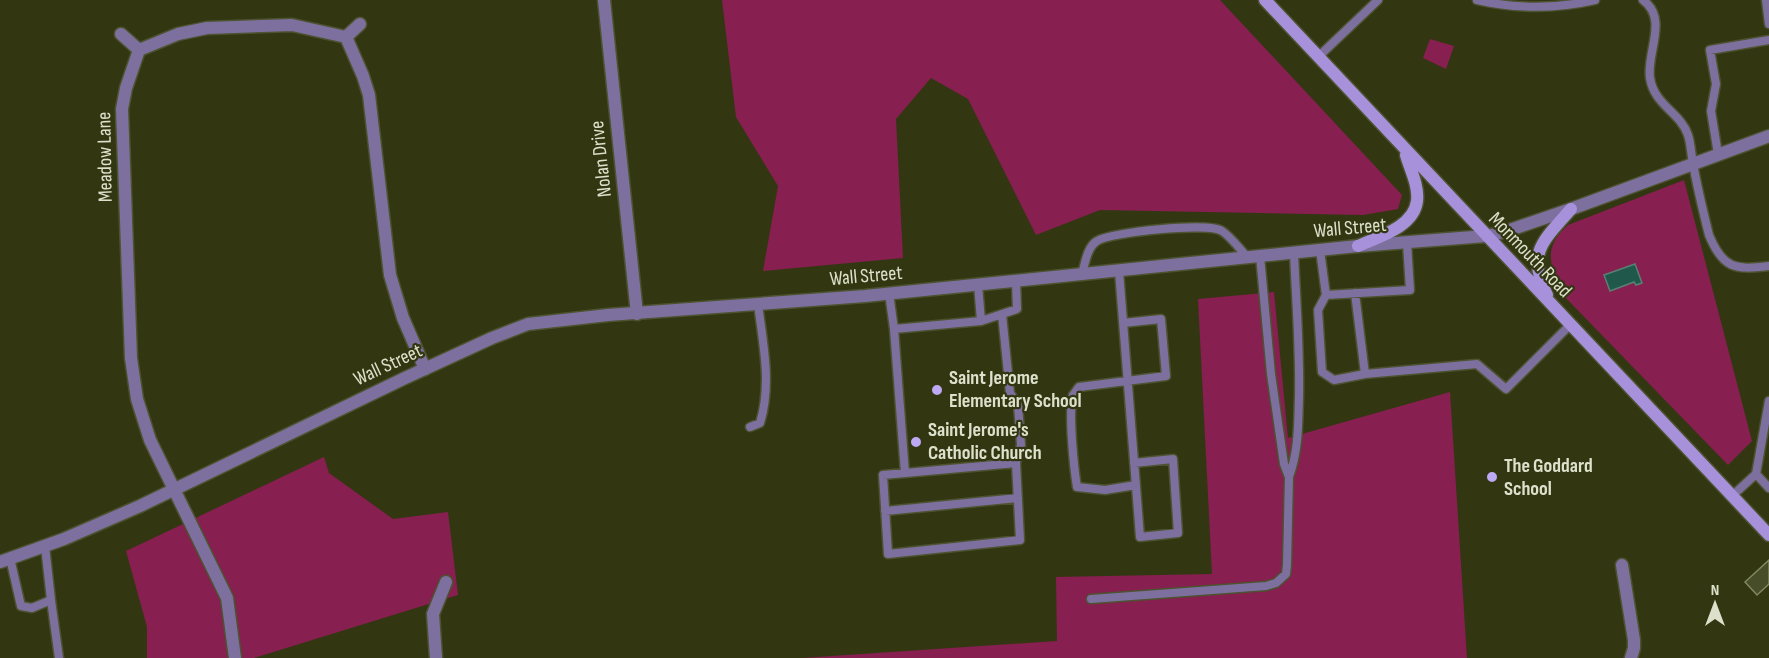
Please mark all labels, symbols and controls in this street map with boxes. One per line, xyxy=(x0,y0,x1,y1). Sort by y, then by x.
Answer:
street label: Meadow Lane xyxy=(92,112,118,202)
street label: Nolan Drive xyxy=(585,120,617,198)
street label: Monmouth Road xyxy=(1483,207,1577,303)
street label: Wall Street xyxy=(1313,213,1387,243)
street label: Wall Street xyxy=(829,261,903,291)
street label: Wall Street xyxy=(350,339,426,391)
place label: Saint Jerome Elementary School xyxy=(949,366,1082,413)
marker: Saint Jerome Elementary School xyxy=(930,383,944,397)
place label: Saint Jerome's Catholic Church xyxy=(928,418,1042,465)
marker: Saint Jerome's Catholic Church xyxy=(909,435,923,449)
place label: The Goddard School xyxy=(1504,454,1593,501)
marker: The Goddard School xyxy=(1485,470,1499,484)
north arrow xyxy=(1685,574,1745,634)
text: N xyxy=(1711,581,1719,600)

